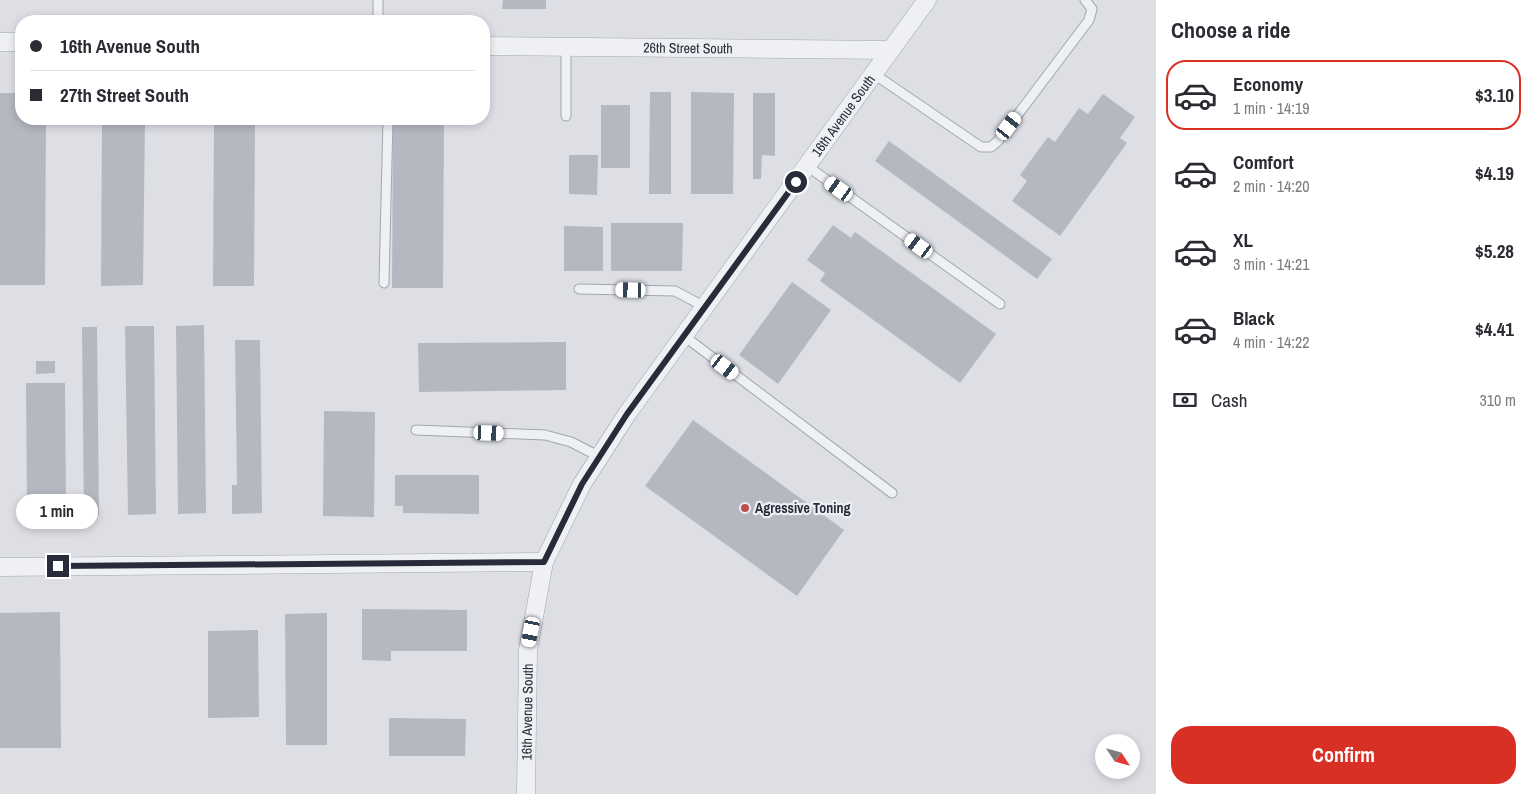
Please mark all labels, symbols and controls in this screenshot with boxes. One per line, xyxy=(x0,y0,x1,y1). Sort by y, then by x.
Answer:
text: Choose a ride xyxy=(1171,15,1290,45)
text: 16th Avenue South xyxy=(60,33,200,59)
street label: 26th Street South xyxy=(643,39,733,57)
street label: 16th Avenue South xyxy=(808,71,879,160)
text: Economy xyxy=(1233,71,1303,97)
icon: car xyxy=(1173,73,1218,118)
text: 27th Street South xyxy=(60,82,189,108)
text: $3.10 xyxy=(1475,82,1514,108)
text: 1 min · 14:19 xyxy=(1233,97,1310,119)
car xyxy=(993,110,1024,142)
text: Comfort xyxy=(1233,149,1294,175)
icon: car xyxy=(1173,151,1218,196)
text: $4.19 xyxy=(1475,160,1514,186)
route start xyxy=(785,171,807,193)
car xyxy=(822,174,855,204)
text: 2 min · 14:20 xyxy=(1233,175,1310,197)
text: XL xyxy=(1233,227,1253,253)
icon: car xyxy=(1173,229,1218,274)
car xyxy=(902,231,935,261)
text: $5.28 xyxy=(1475,238,1514,264)
text: 3 min · 14:21 xyxy=(1233,253,1310,275)
car xyxy=(615,282,646,298)
text: Black xyxy=(1233,305,1275,331)
icon: car xyxy=(1173,307,1218,352)
text: $4.41 xyxy=(1475,316,1514,342)
text: 4 min · 14:22 xyxy=(1233,331,1310,353)
car xyxy=(708,352,741,382)
icon: cash xyxy=(1171,386,1199,414)
text: Cash xyxy=(1211,387,1247,413)
text: 310 m xyxy=(1480,389,1516,411)
car xyxy=(473,425,504,441)
callout: 1 min xyxy=(17,494,99,528)
place label: Agressive Toning xyxy=(755,499,851,517)
text: 1 min xyxy=(40,500,74,522)
marker: Agressive Toning xyxy=(739,502,751,514)
route end xyxy=(47,555,69,577)
car xyxy=(520,616,541,648)
street label: 16th Avenue South xyxy=(517,663,537,761)
button: Confirm xyxy=(1171,726,1516,784)
north arrow xyxy=(1095,734,1140,779)
map controls xyxy=(1095,734,1140,779)

